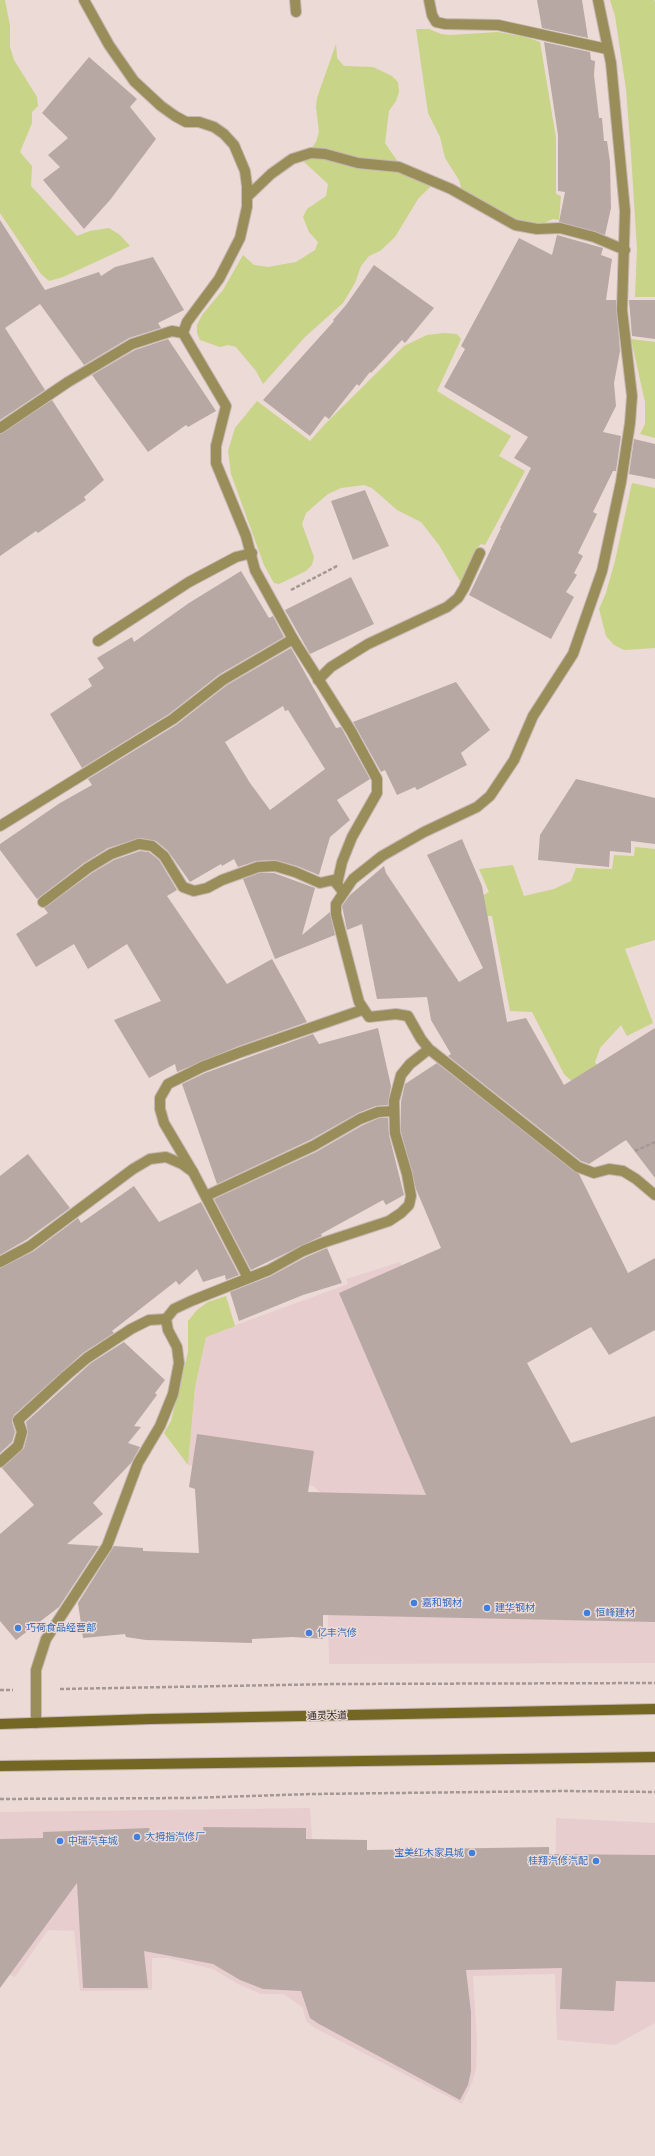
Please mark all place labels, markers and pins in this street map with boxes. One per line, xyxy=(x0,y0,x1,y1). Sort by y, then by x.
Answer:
place label: 嘉和钢材 xyxy=(422,1597,462,1609)
marker: 嘉和钢材 xyxy=(409,1598,419,1608)
place label: 建华钢材 xyxy=(495,1602,535,1614)
marker: 建华钢材 xyxy=(482,1603,492,1613)
place label: 恒峰建材 xyxy=(595,1607,635,1619)
marker: 恒峰建材 xyxy=(582,1608,592,1618)
place label: 巧荷食品经营部 xyxy=(26,1622,96,1634)
marker: 巧荷食品经营部 xyxy=(13,1623,23,1633)
place label: 亿丰汽修 xyxy=(317,1627,357,1639)
marker: 亿丰汽修 xyxy=(304,1628,314,1638)
place label: 大拇指汽修厂 xyxy=(145,1831,205,1843)
marker: 大拇指汽修厂 xyxy=(132,1832,142,1842)
place label: 中瑞汽车城 xyxy=(68,1835,118,1847)
marker: 中瑞汽车城 xyxy=(55,1836,65,1846)
place label: 宝美红木家具城 xyxy=(394,1847,464,1859)
marker: 宝美红木家具城 xyxy=(467,1848,477,1858)
place label: 桂翔汽修汽配 xyxy=(528,1855,588,1867)
marker: 桂翔汽修汽配 xyxy=(591,1856,601,1866)

